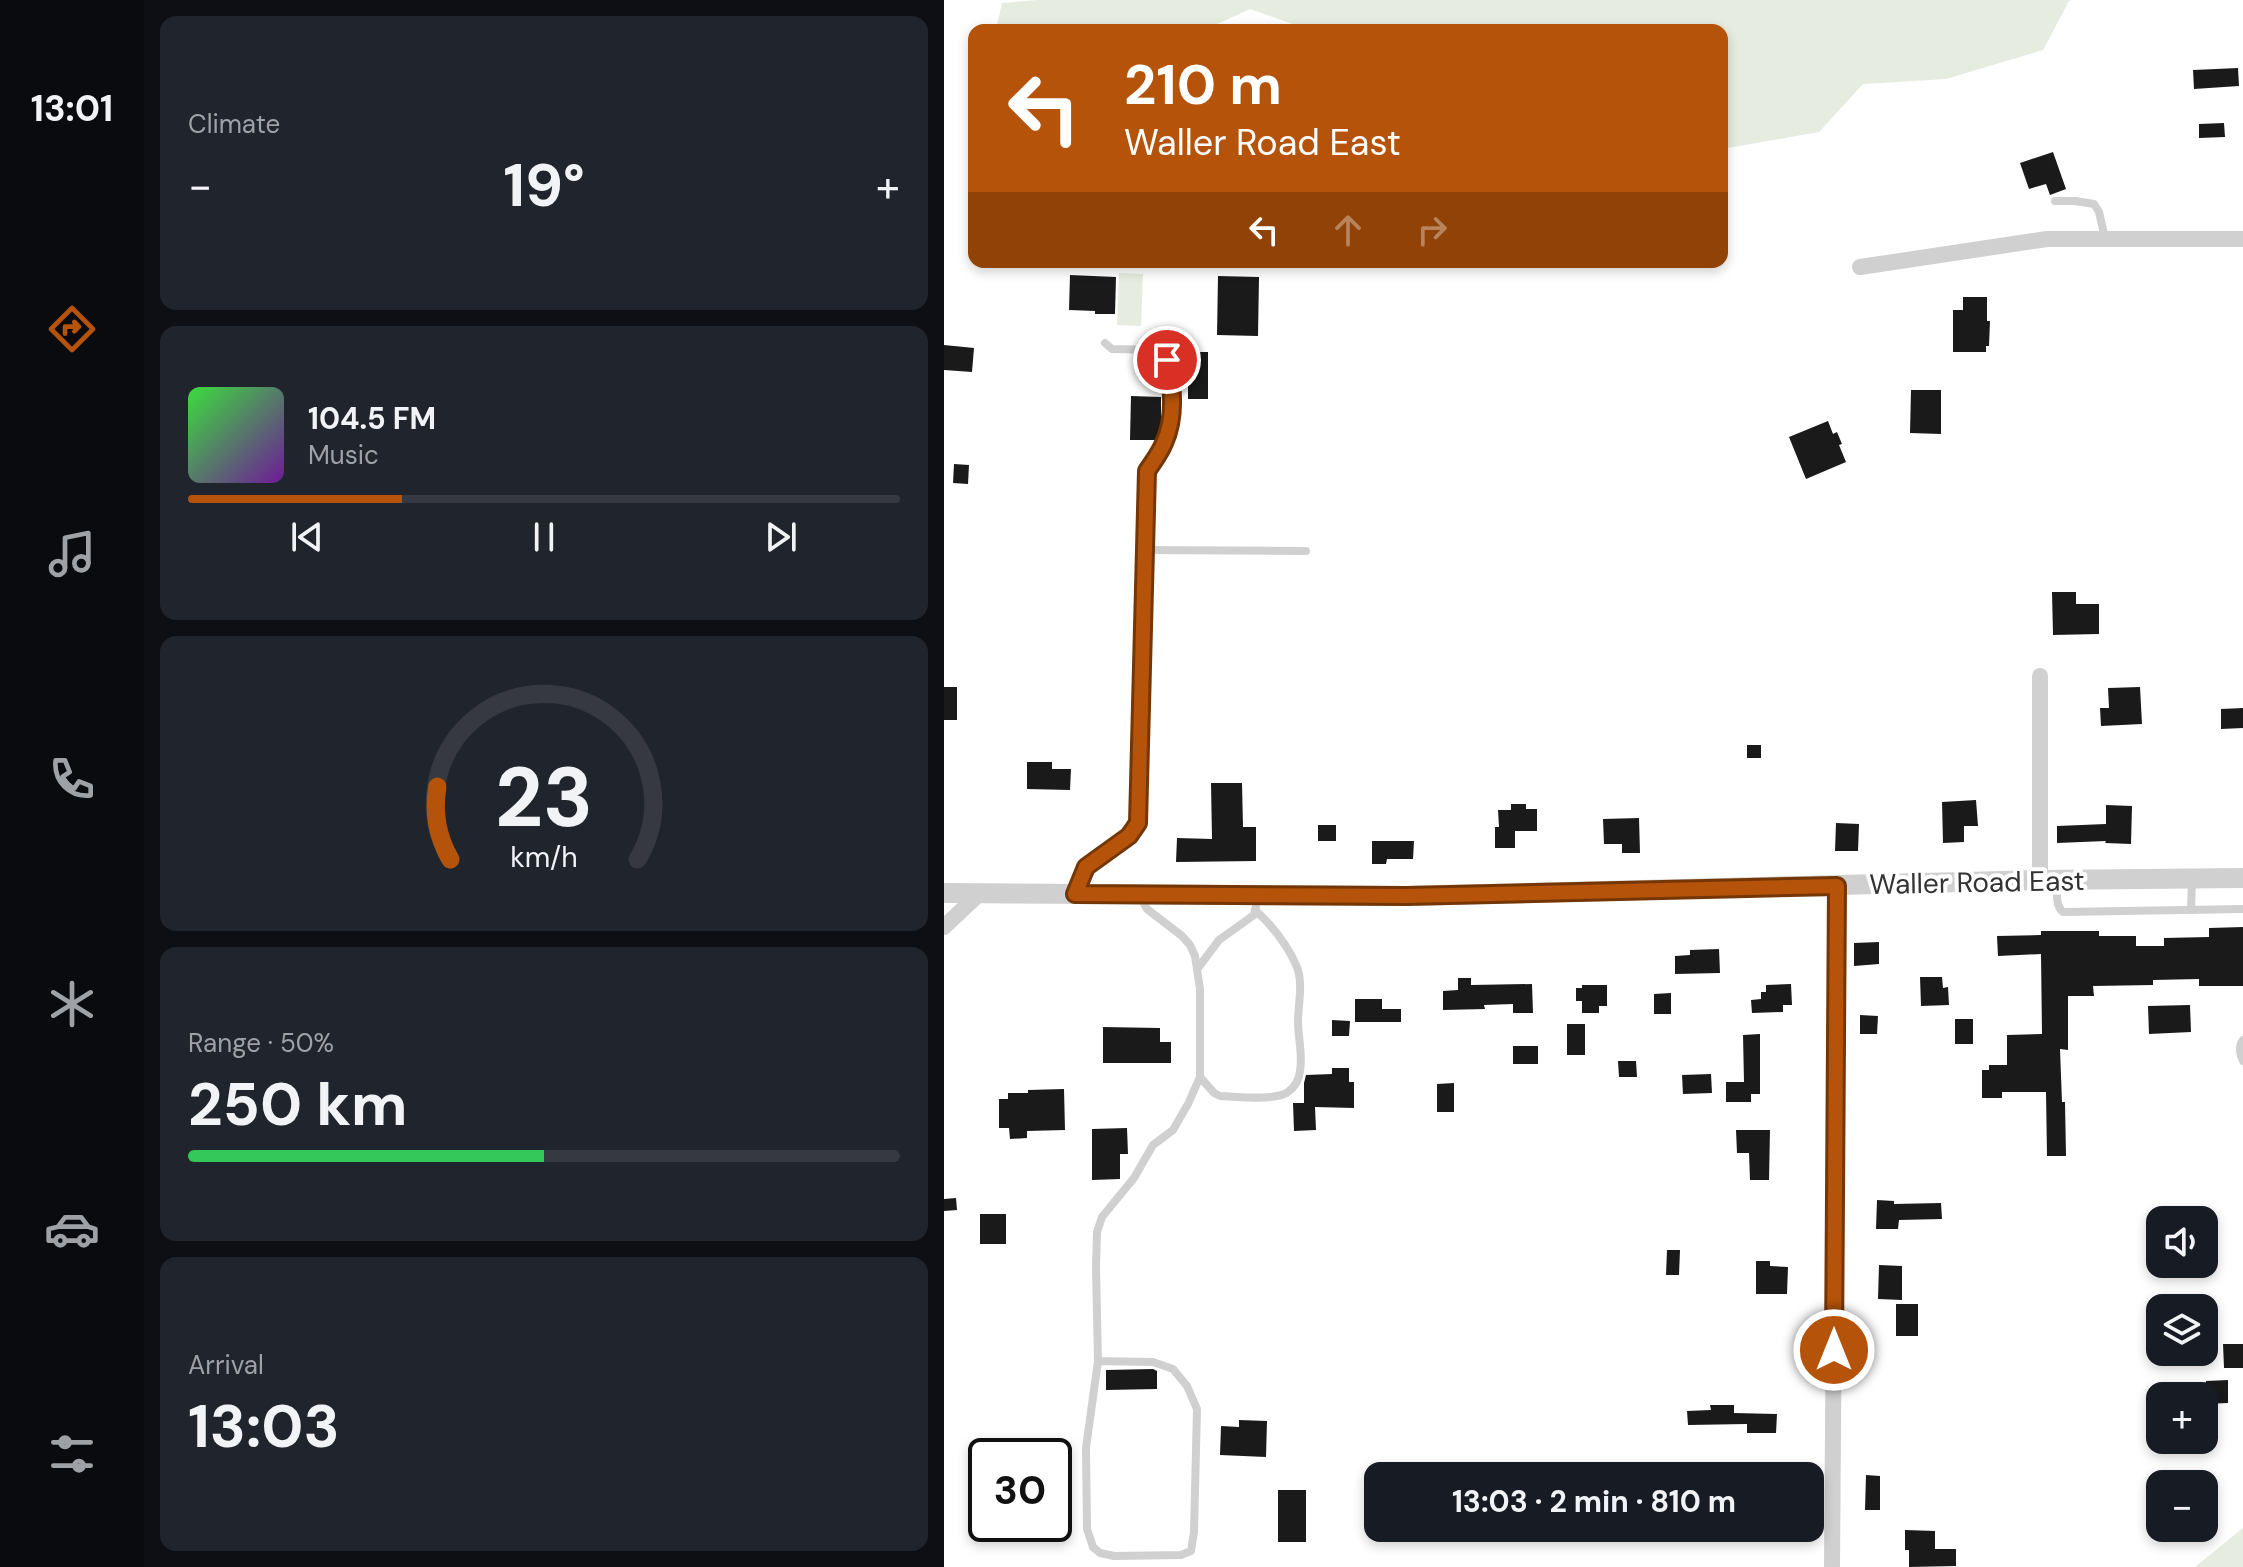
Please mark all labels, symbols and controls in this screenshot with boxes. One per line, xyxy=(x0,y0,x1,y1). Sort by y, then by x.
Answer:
text: 210 m xyxy=(1124,48,1282,121)
icon: left xyxy=(992,56,1096,160)
text: 13:01 xyxy=(31,85,113,132)
text: Climate xyxy=(188,107,280,141)
text: Waller Road East xyxy=(1124,119,1401,166)
text: 19° xyxy=(503,146,585,225)
text: − xyxy=(188,157,212,215)
text: + xyxy=(876,157,900,215)
icon: left xyxy=(1242,208,1286,252)
icon: ahead xyxy=(1326,208,1370,252)
icon: right xyxy=(1410,208,1454,252)
icon: directions xyxy=(44,301,100,357)
pin xyxy=(1133,326,1201,394)
icon: arrive xyxy=(1145,338,1189,382)
text: 104.5 FM xyxy=(308,399,436,438)
text: Music xyxy=(308,438,379,472)
icon: previous xyxy=(285,515,329,559)
icon: pause xyxy=(522,515,566,559)
icon: next xyxy=(759,515,803,559)
icon: music xyxy=(44,526,100,582)
text: 23 xyxy=(495,742,593,851)
icon: phone xyxy=(44,751,100,807)
text: km/h xyxy=(510,839,578,876)
street label: Waller Road East xyxy=(1869,862,2085,903)
icon: climate xyxy=(44,976,100,1032)
text: Range · 50% xyxy=(188,1026,334,1060)
text: 250 km xyxy=(188,1065,407,1144)
icon: car xyxy=(44,1201,100,1257)
map controls xyxy=(2146,1206,2218,1542)
button: sound xyxy=(2146,1206,2218,1278)
button: layers xyxy=(2146,1294,2218,1366)
position arrow xyxy=(1792,1308,1876,1392)
text: Arrival xyxy=(188,1348,264,1382)
button: + xyxy=(2146,1382,2218,1454)
text: 13:03 xyxy=(188,1387,340,1466)
icon: filters xyxy=(44,1426,100,1482)
speed limit sign: 30 xyxy=(968,1438,1072,1542)
button: − xyxy=(2146,1470,2218,1542)
text: 13:03 · 2 min · 810 m xyxy=(1452,1482,1736,1521)

